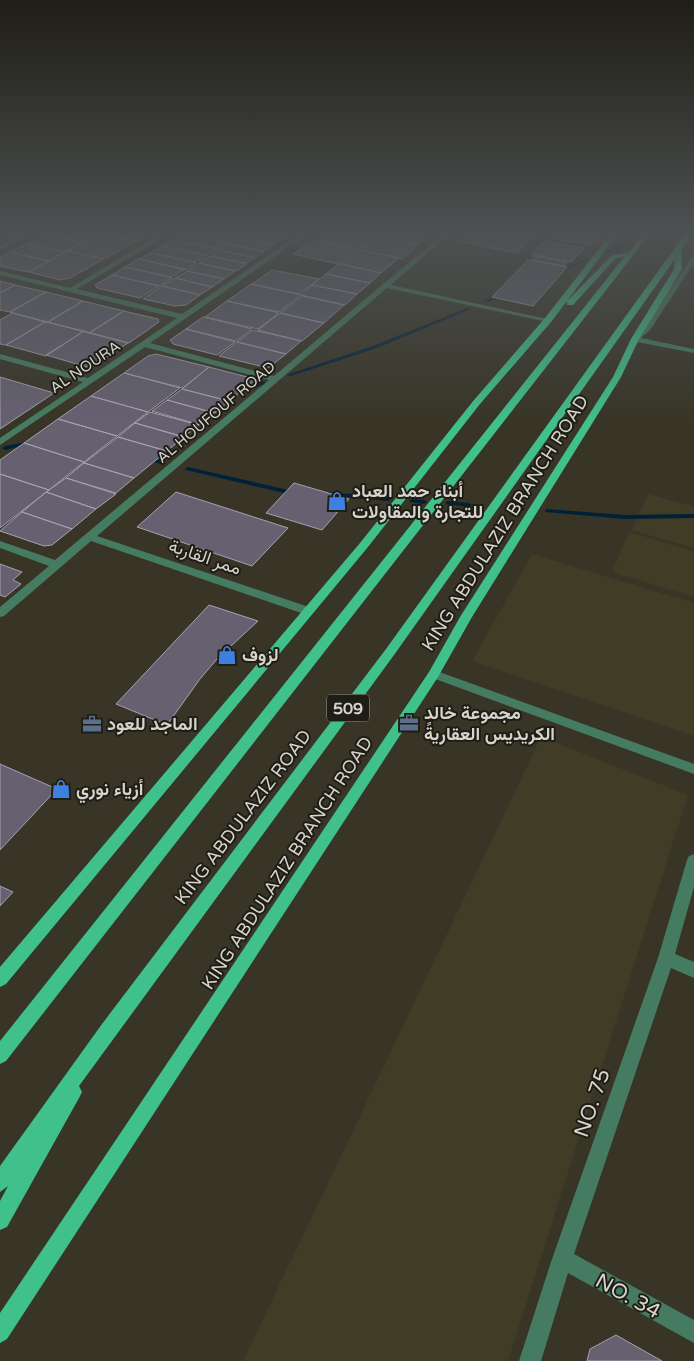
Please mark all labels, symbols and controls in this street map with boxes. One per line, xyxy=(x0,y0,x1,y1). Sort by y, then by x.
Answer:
street label: AL NOURA xyxy=(46,337,124,397)
street label: AL HOUFOUF ROAD xyxy=(153,357,279,467)
street label: KING ABDULAZIZ BRANCH ROAD xyxy=(417,391,593,655)
place label: أبناء حمد العباد للتجارة والمقاولات xyxy=(352,480,483,523)
shop icon: أبناء حمد العباد للتجارة والمقاولات xyxy=(326,490,348,512)
street label: ممر القاربة xyxy=(166,534,244,580)
shop icon: لزوف xyxy=(216,644,238,666)
place label: لزوف xyxy=(242,644,279,666)
road number: 509 xyxy=(327,694,369,721)
place label: مجموعة خالد الكريديس العقاريةً xyxy=(424,702,555,745)
office icon: مجموعة خالد الكريديس العقاريةً xyxy=(398,712,420,734)
office icon: الماجد للعود xyxy=(81,713,103,735)
place label: الماجد للعود xyxy=(107,713,198,735)
street label: KING ABDULAZIZ ROAD xyxy=(170,725,316,909)
street label: KING ABDULAZIZ BRANCH ROAD xyxy=(197,732,377,994)
shop icon: أزياء نوري xyxy=(50,778,72,800)
place label: أزياء نوري xyxy=(76,778,144,804)
street label: NO. 75 xyxy=(569,1066,616,1141)
street label: NO. 34 xyxy=(591,1268,665,1325)

